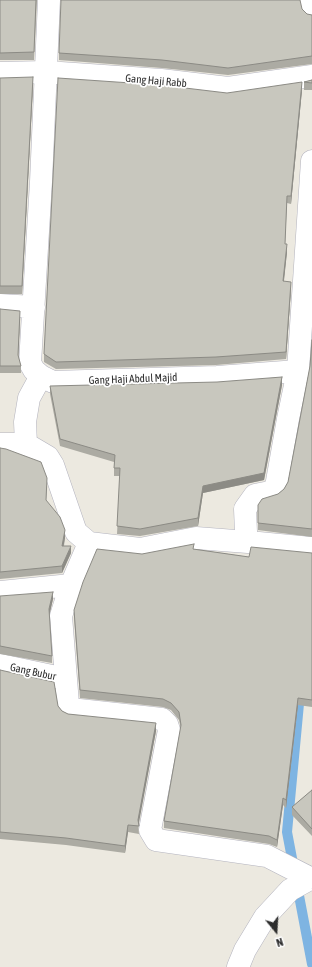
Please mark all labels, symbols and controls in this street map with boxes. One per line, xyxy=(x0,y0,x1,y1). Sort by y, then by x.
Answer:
street label: Gang Haji Rabb xyxy=(125,72,187,90)
street label: Gang Haji Abdul Majid xyxy=(88,371,178,387)
street label: Gang Bubur xyxy=(9,661,57,683)
north arrow xyxy=(256,911,296,951)
text: N xyxy=(275,936,285,949)

